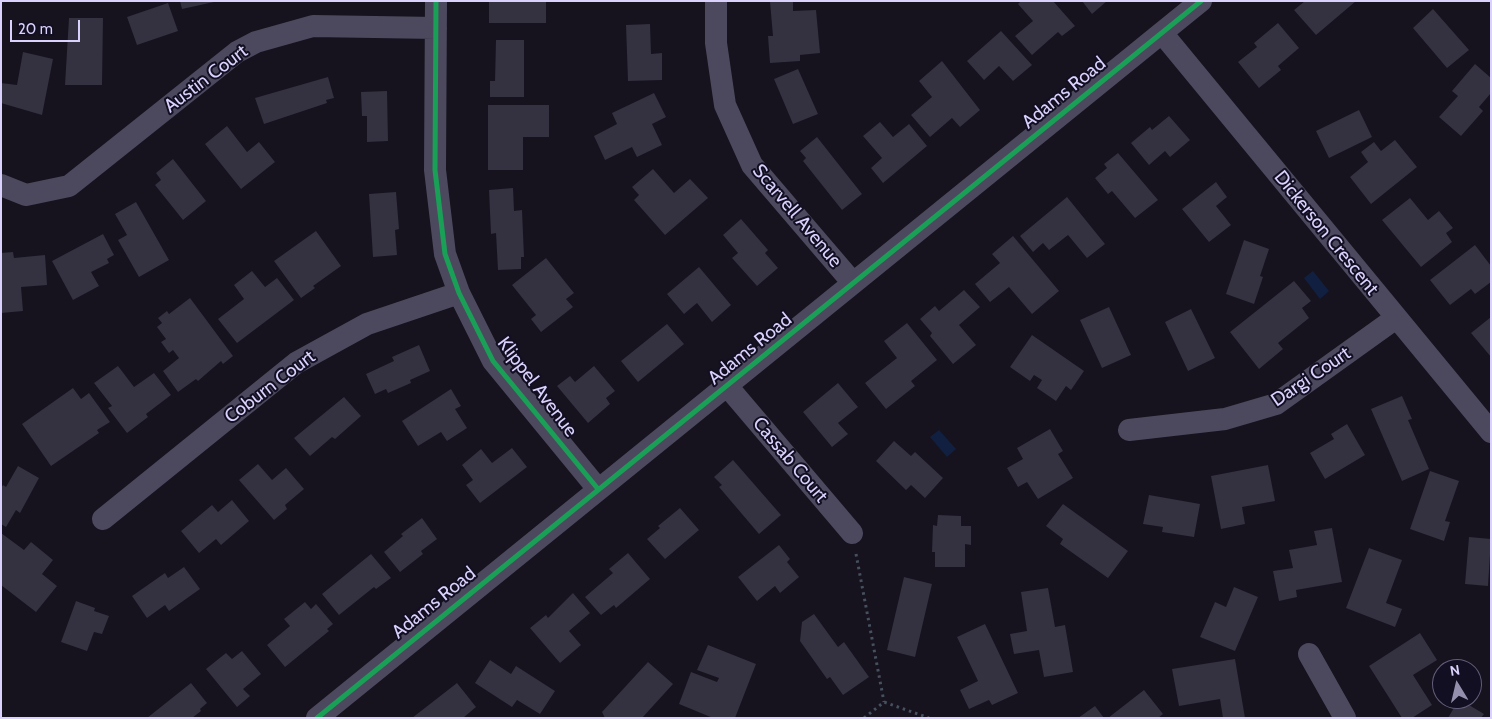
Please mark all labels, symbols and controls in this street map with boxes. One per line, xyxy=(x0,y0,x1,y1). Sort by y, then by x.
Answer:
scale bar xyxy=(12,10,82,42)
text: 20 m xyxy=(18,20,53,38)
street label: Austin Court xyxy=(160,40,252,118)
street label: Adams Road xyxy=(1018,52,1110,134)
street label: Scarvell Avenue xyxy=(747,160,847,272)
street label: Dickerson Crescent xyxy=(1269,166,1383,300)
street label: Adams Road xyxy=(704,308,796,390)
street label: Klippel Avenue xyxy=(492,333,582,441)
street label: Dargi Court xyxy=(1267,342,1355,412)
street label: Coburn Court xyxy=(220,346,320,428)
street label: Cassab Court xyxy=(748,413,832,507)
street label: Adams Road xyxy=(388,562,480,644)
north arrow xyxy=(1432,659,1482,709)
text: N xyxy=(1449,661,1461,680)

